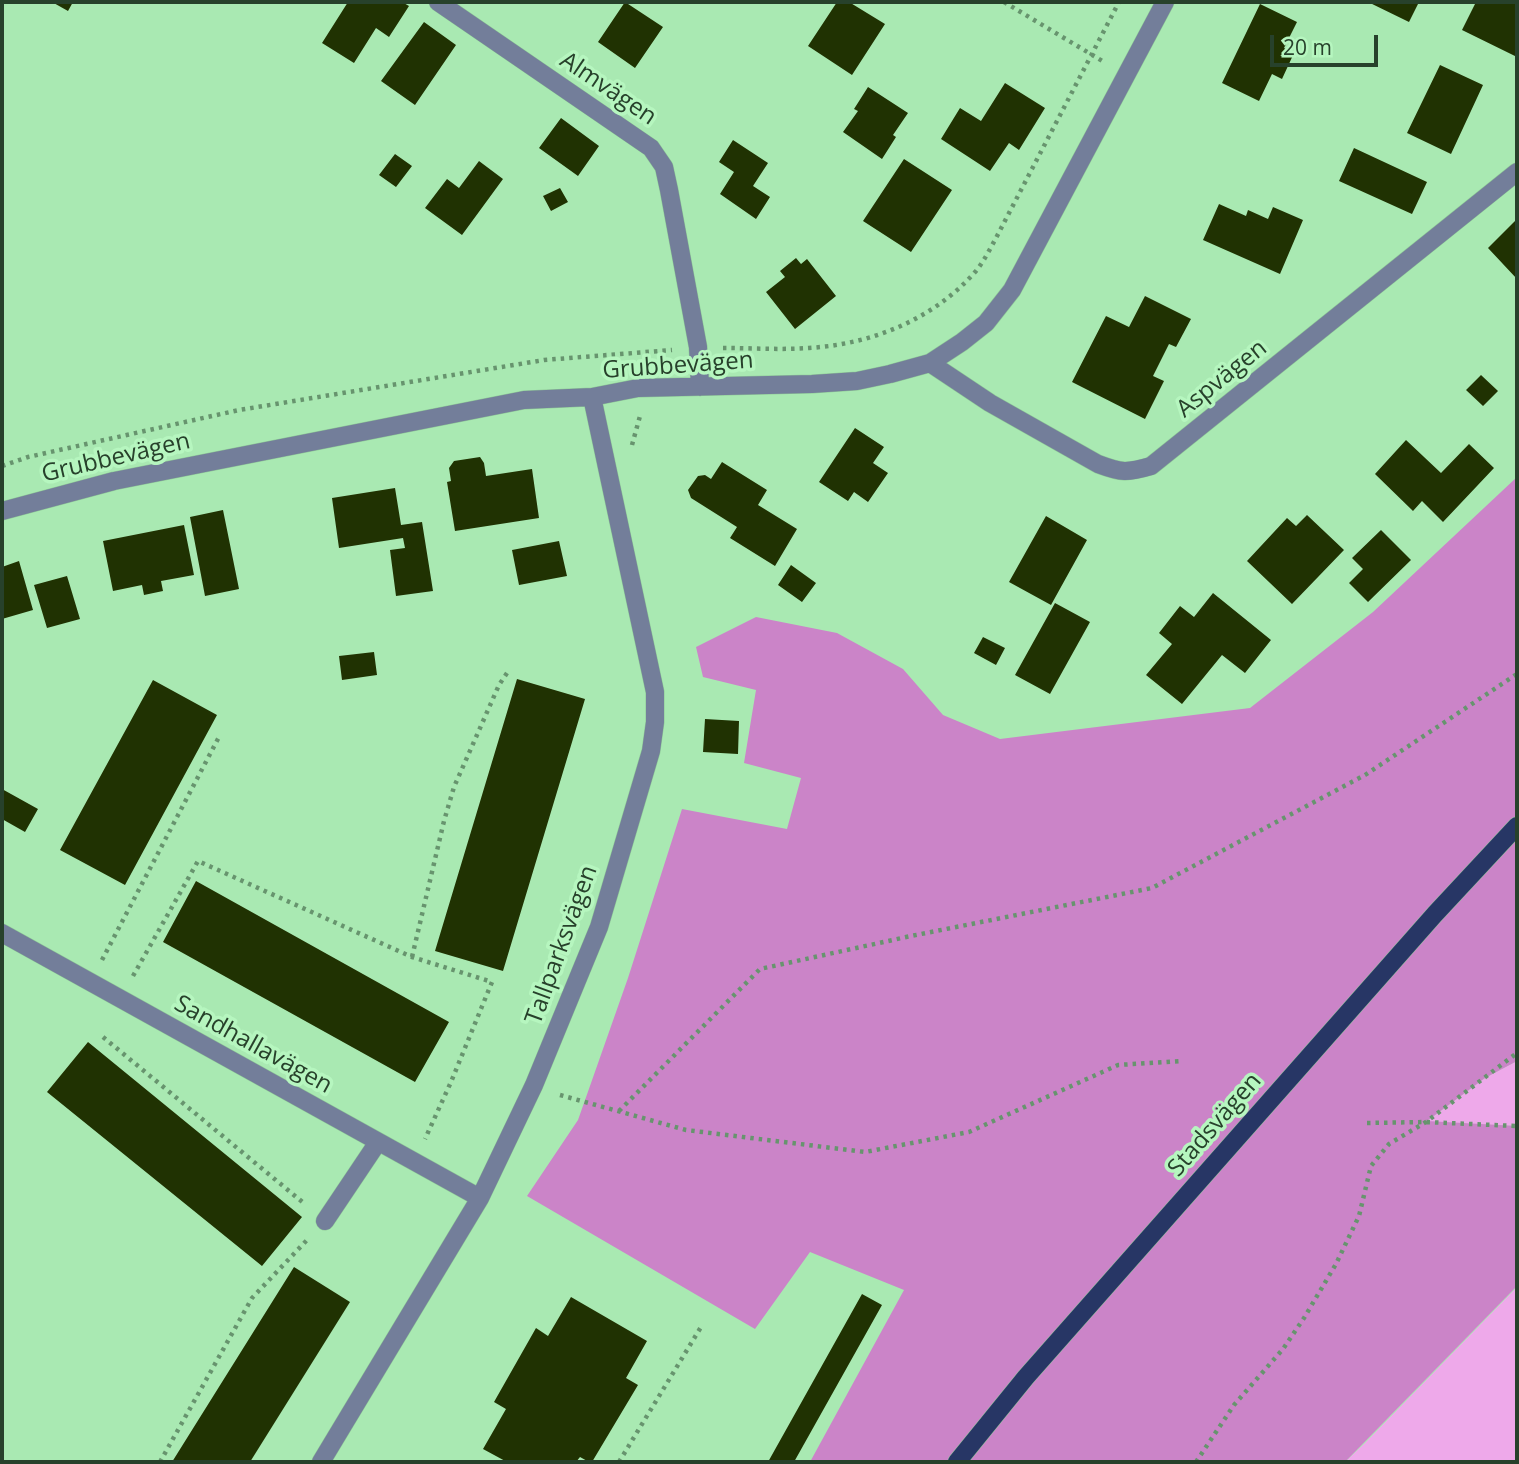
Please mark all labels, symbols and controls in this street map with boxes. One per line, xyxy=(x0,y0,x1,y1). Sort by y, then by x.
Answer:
scale bar xyxy=(1274,21,1382,65)
text: 20 m xyxy=(1283,33,1332,61)
street label: Almvägen xyxy=(554,46,662,132)
street label: Aspvägen xyxy=(1171,334,1273,424)
street label: Grubbevägen xyxy=(601,346,755,386)
street label: Grubbevägen xyxy=(39,427,193,489)
street label: Tallparksvägen xyxy=(520,862,604,1028)
street label: Sandhallavägen xyxy=(169,990,337,1100)
street label: Stadsvägen xyxy=(1162,1067,1268,1183)

